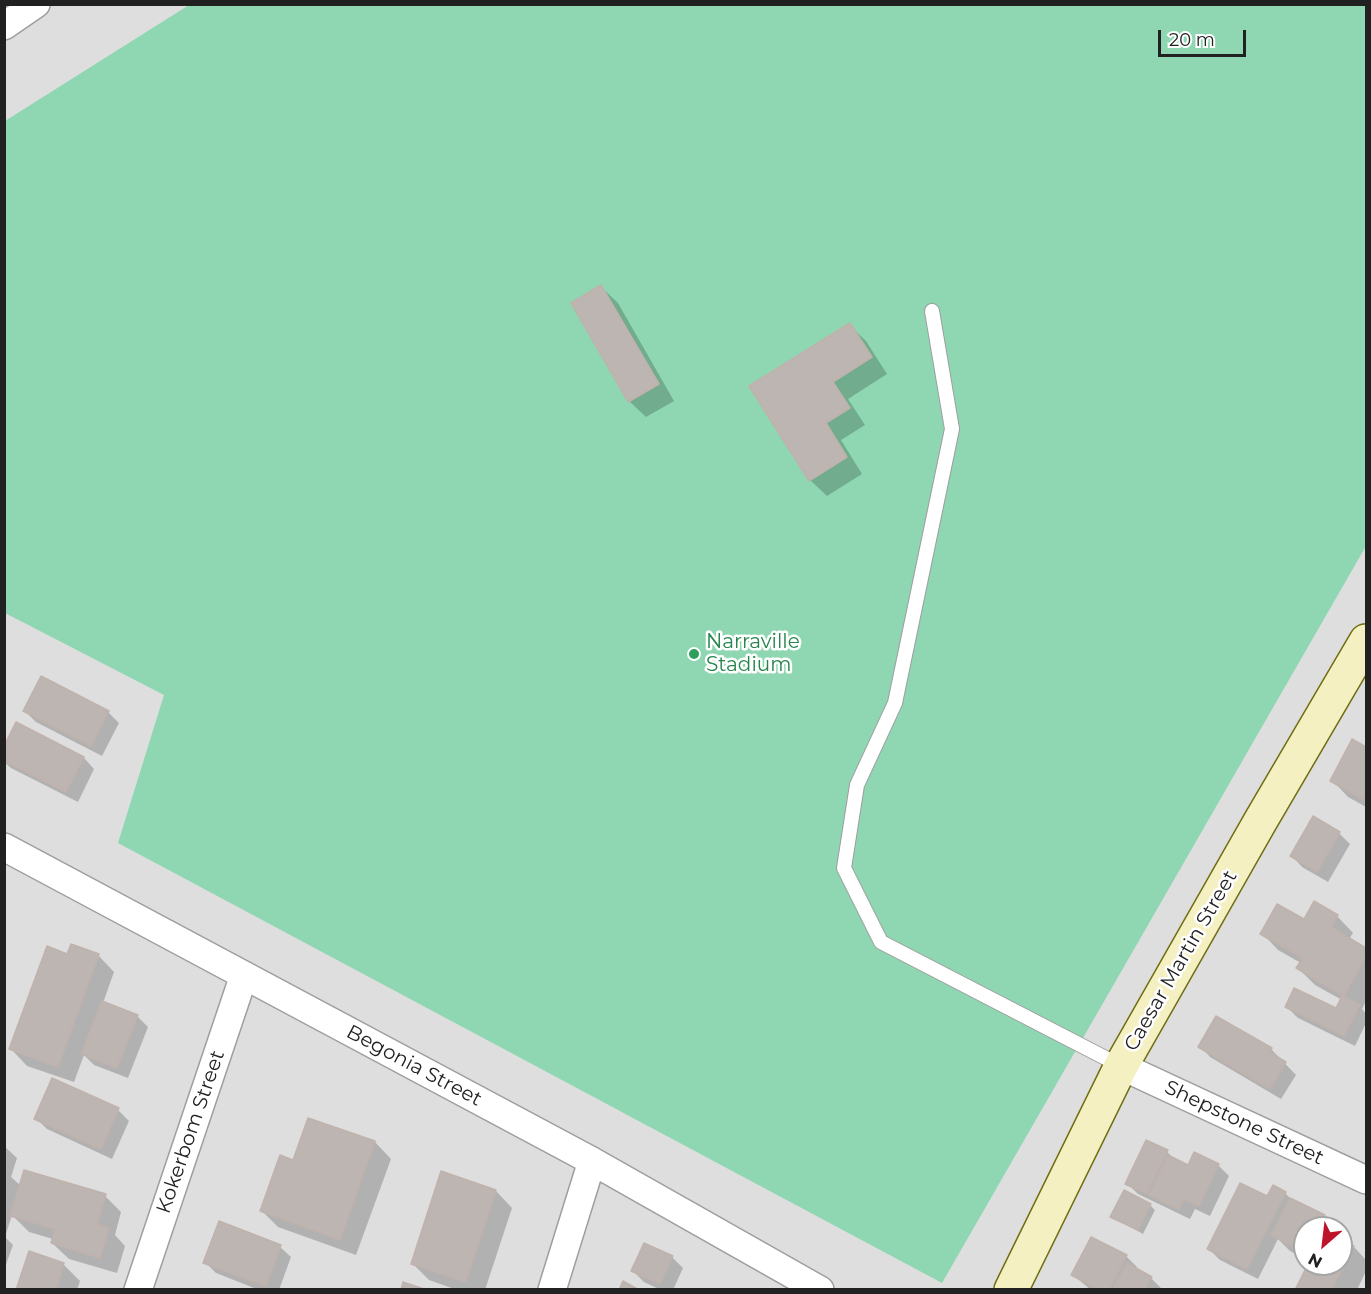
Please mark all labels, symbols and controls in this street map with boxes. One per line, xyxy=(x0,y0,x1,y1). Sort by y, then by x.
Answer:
scale bar xyxy=(1161,18,1250,56)
text: 20 m xyxy=(1169,29,1215,51)
place label: Narraville Stadium xyxy=(706,630,800,677)
marker: Narraville Stadium xyxy=(687,647,701,661)
street label: Caesar Martin Street xyxy=(1119,866,1243,1056)
street label: Begonia Street xyxy=(342,1020,486,1112)
street label: Kokerbom Street xyxy=(152,1047,230,1217)
street label: Shepstone Street xyxy=(1161,1076,1327,1170)
north arrow xyxy=(1293,1216,1353,1276)
text: N xyxy=(1305,1249,1325,1272)

